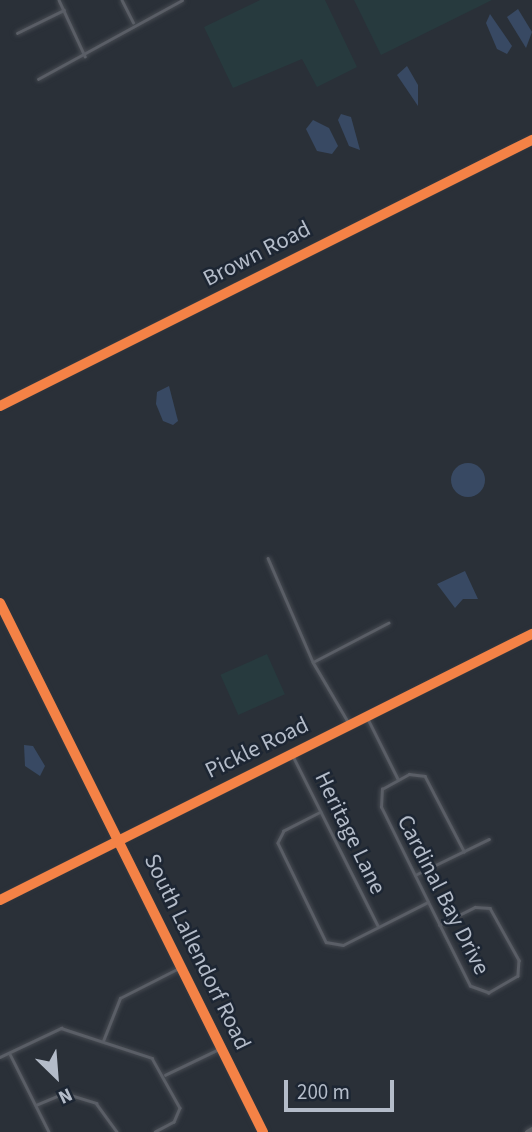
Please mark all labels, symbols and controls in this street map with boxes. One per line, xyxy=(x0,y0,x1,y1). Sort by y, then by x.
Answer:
street label: Brown Road xyxy=(199,215,315,293)
street label: Pickle Road xyxy=(201,711,313,785)
street label: Heritage Lane xyxy=(308,767,392,899)
street label: Cardinal Bay Drive xyxy=(391,810,495,980)
street label: South Lallendorf Road xyxy=(138,850,256,1054)
north arrow xyxy=(21,1041,91,1111)
scale bar xyxy=(287,1066,397,1110)
text: 200 m xyxy=(297,1077,350,1107)
text: N xyxy=(54,1081,77,1110)

